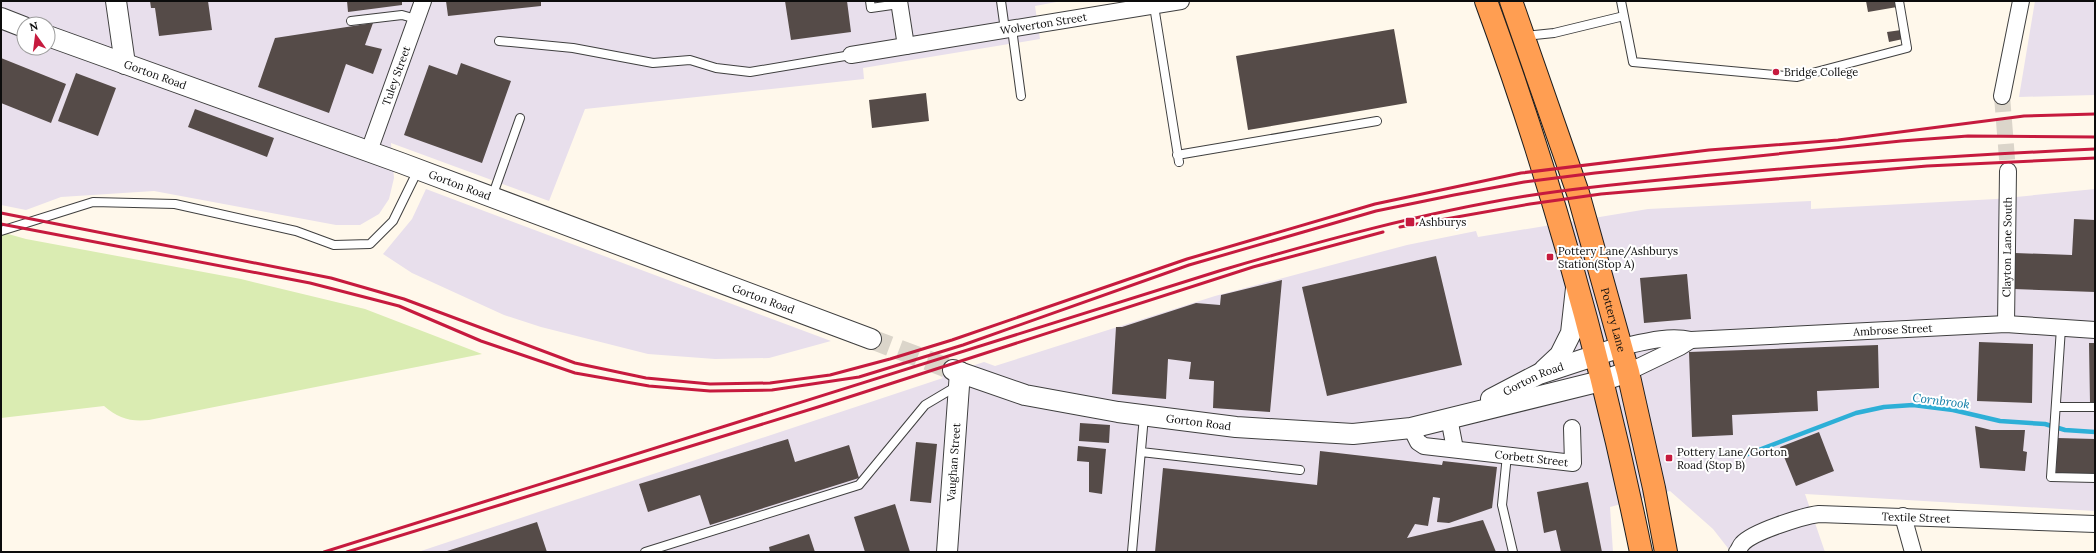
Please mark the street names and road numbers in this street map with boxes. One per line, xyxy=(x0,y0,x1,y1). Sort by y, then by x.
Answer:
street label: Wolverton Street xyxy=(999,9,1089,38)
street label: Tuley Street xyxy=(379,43,413,107)
street label: Gorton Road xyxy=(122,57,189,92)
street label: Gorton Road xyxy=(427,167,493,203)
street label: Clayton Lane South xyxy=(1999,196,2015,297)
street label: Gorton Road xyxy=(730,281,797,317)
street label: Pottery Lane xyxy=(1598,286,1629,354)
street label: Ambrose Street xyxy=(1852,321,1934,339)
street label: Gorton Road xyxy=(1500,359,1566,399)
street label: Gorton Road xyxy=(1165,411,1232,433)
street label: Vaughan Street xyxy=(944,422,963,503)
street label: Corbett Street xyxy=(1494,447,1570,469)
street label: Textile Street xyxy=(1881,509,1951,526)

